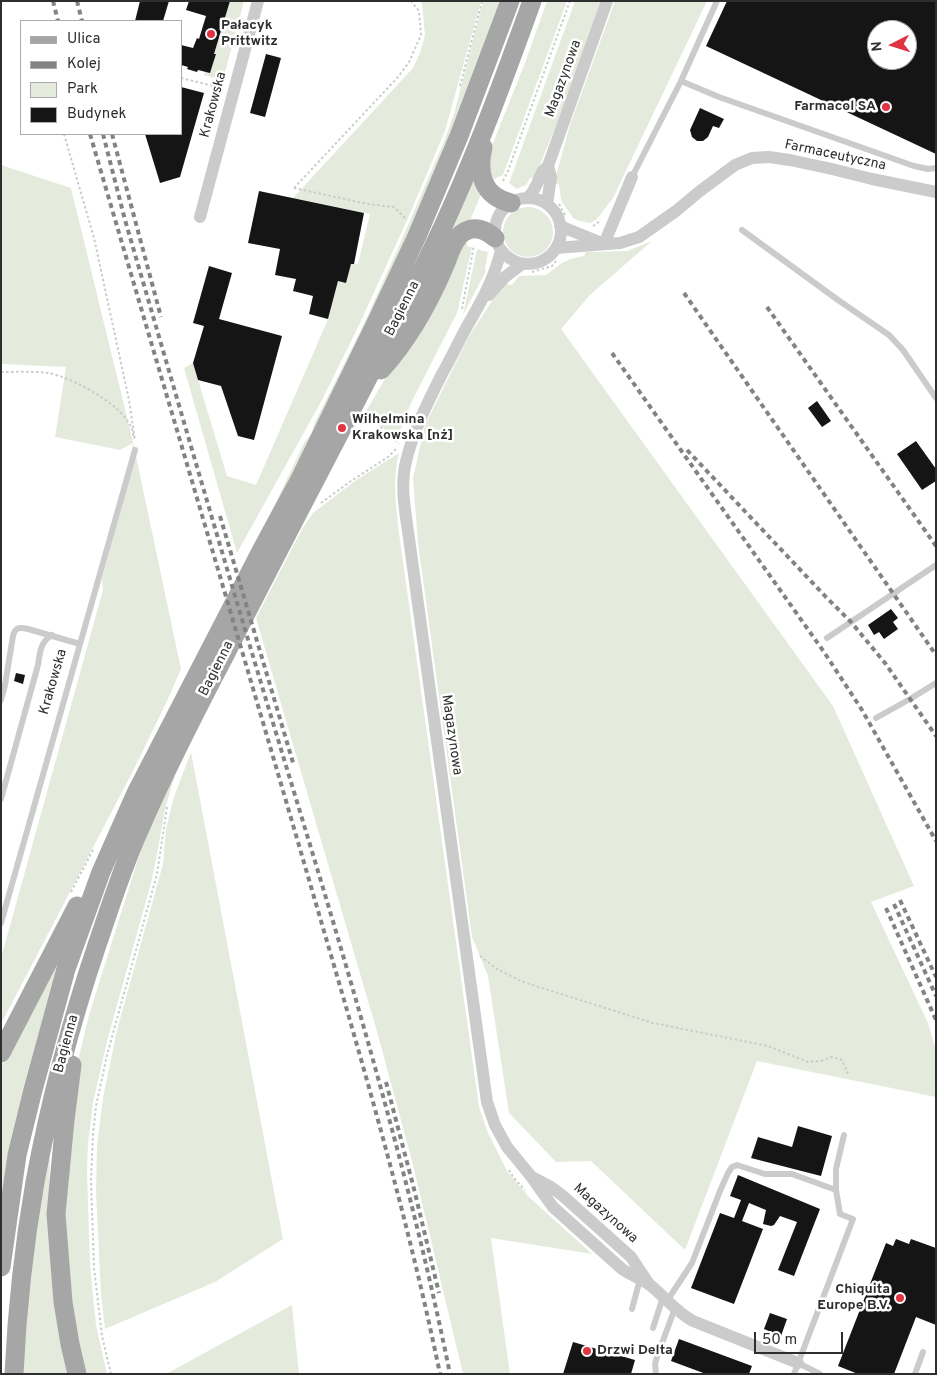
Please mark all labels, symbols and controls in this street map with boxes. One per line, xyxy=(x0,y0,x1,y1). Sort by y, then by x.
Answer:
place label: Pałacyk Prittwitz xyxy=(221,18,278,50)
legend xyxy=(20,20,182,135)
north arrow xyxy=(867,20,917,70)
marker: Pałacyk Prittwitz xyxy=(205,28,217,40)
text: Ulica xyxy=(67,30,100,49)
street label: Magazynowa xyxy=(542,38,586,120)
text: N xyxy=(869,41,886,52)
text: Kolej xyxy=(67,55,101,74)
street label: Krakowska xyxy=(197,70,231,140)
text: Park xyxy=(67,80,98,99)
place label: Farmacol SA xyxy=(794,99,876,115)
marker: Farmacol SA xyxy=(880,101,892,113)
text: Budynek xyxy=(67,105,126,124)
street label: Farmaceutyczna xyxy=(783,137,887,175)
street label: Bagienna xyxy=(382,279,424,339)
place label: Wilhelmina Krakowska [nż] xyxy=(352,412,453,444)
marker: Wilhelmina Krakowska [nż] xyxy=(336,422,348,434)
street label: Bagienna xyxy=(196,639,238,699)
street label: Krakowska xyxy=(37,647,71,717)
street label: Magazynowa xyxy=(437,694,465,776)
street label: Bagienna xyxy=(51,1013,83,1075)
street label: Magazynowa xyxy=(569,1181,641,1247)
place label: Chiquita Europe B.V. xyxy=(817,1282,890,1314)
marker: Chiquita Europe B.V. xyxy=(894,1292,906,1304)
scale bar xyxy=(757,1322,846,1354)
text: 50 m xyxy=(762,1331,797,1350)
place label: Drzwi Delta xyxy=(597,1343,673,1359)
marker: Drzwi Delta xyxy=(581,1345,593,1357)

